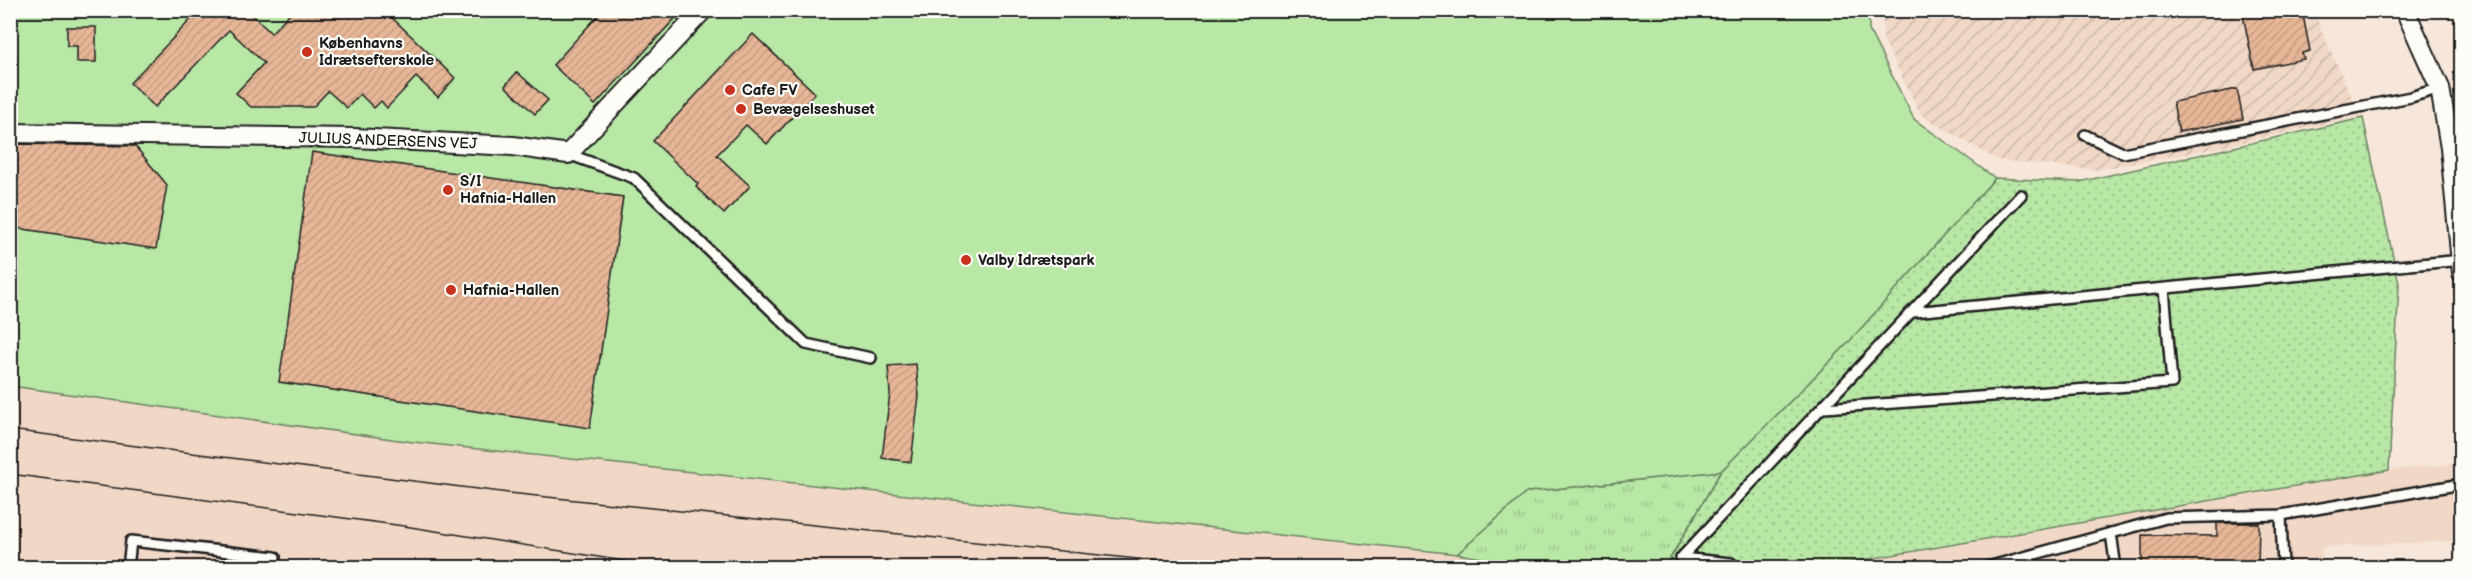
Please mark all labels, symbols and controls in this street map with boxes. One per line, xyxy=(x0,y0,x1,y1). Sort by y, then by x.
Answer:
place label: Københavns Idrætsefterskole xyxy=(319,34,435,70)
marker: Københavns Idrætsefterskole xyxy=(300,45,314,59)
place label: Cafe FV xyxy=(742,81,798,100)
marker: Cafe FV xyxy=(723,83,737,97)
place label: Bevægelseshuset xyxy=(753,100,875,119)
marker: Bevægelseshuset xyxy=(734,102,748,116)
street label: JULIUS ANDERSENS VEJ xyxy=(298,128,478,154)
place label: S/I Hafnia-Hallen xyxy=(460,172,556,208)
marker: S/I Hafnia-Hallen xyxy=(441,183,455,197)
place label: Valby Idrætspark xyxy=(978,251,1095,270)
marker: Valby Idrætspark xyxy=(959,253,973,267)
place label: Hafnia-Hallen xyxy=(463,281,559,300)
marker: Hafnia-Hallen xyxy=(444,283,458,297)

